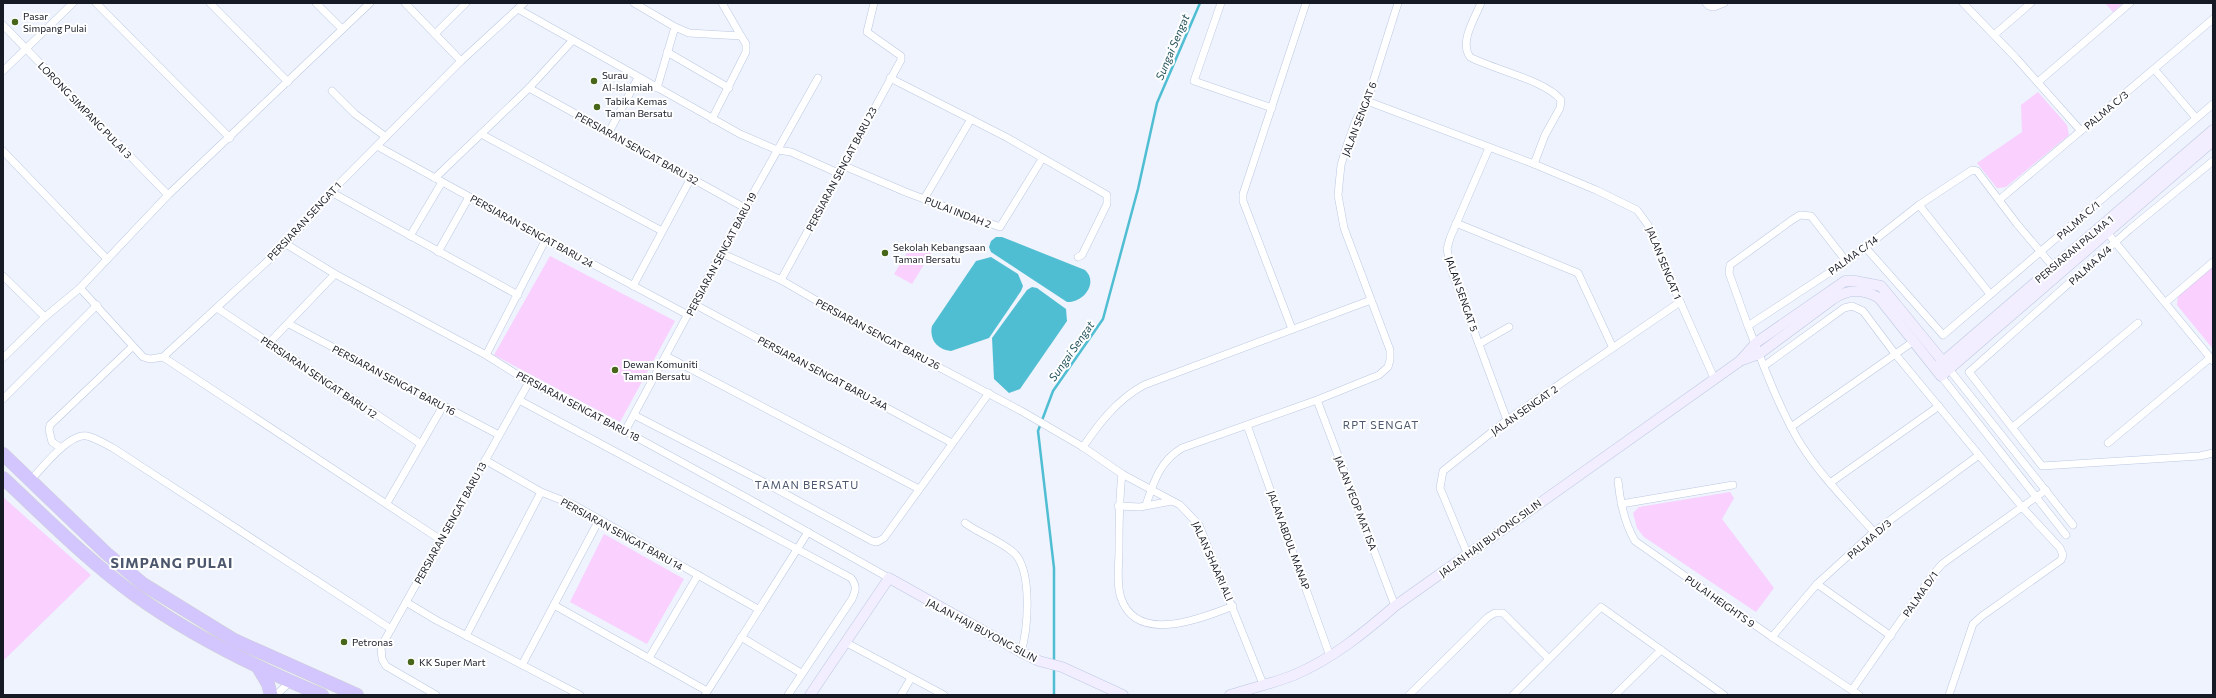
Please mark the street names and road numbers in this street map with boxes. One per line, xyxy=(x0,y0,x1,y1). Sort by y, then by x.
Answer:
street label: LORONG SIMPANG PULAI 3 xyxy=(36,59,134,161)
street label: JALAN SENGAT 6 xyxy=(1339,80,1379,158)
street label: PALMA C/3 xyxy=(2082,88,2131,132)
street label: PERSIARAN SENGAT BARU 23 xyxy=(803,105,879,233)
street label: PERSIARAN SENGAT BARU 32 xyxy=(573,109,701,187)
street label: PERSIARAN SENGAT 1 xyxy=(265,179,343,263)
street label: PERSIARAN SENGAT BARU 19 xyxy=(683,190,759,318)
street label: PERSIARAN SENGAT BARU 24 xyxy=(468,192,596,270)
street label: PULAI INDAH 2 xyxy=(923,194,993,230)
street label: PALMA C/1 xyxy=(2054,198,2102,242)
street label: PERSIARAN PALMA 1 xyxy=(2032,213,2116,285)
street label: JALAN SENGAT 1 xyxy=(1644,225,1684,301)
street label: PALMA C/14 xyxy=(1826,233,1880,277)
street label: PALMA A/4 xyxy=(2066,243,2114,287)
street label: JALAN SENGAT 5 xyxy=(1444,255,1481,333)
street label: PERSIARAN SENGAT BARU 26 xyxy=(814,296,942,372)
street label: PERSIARAN SENGAT BARU 24A xyxy=(756,333,890,413)
street label: PERSIARAN SENGAT BARU 12 xyxy=(259,334,380,421)
street label: PERSIARAN SENGAT BARU 16 xyxy=(330,342,458,418)
street label: PERSIARAN SENGAT BARU 18 xyxy=(514,368,642,444)
street label: JALAN SENGAT 2 xyxy=(1488,382,1560,437)
street label: JALAN YEOP MAT ISA xyxy=(1332,454,1380,552)
street label: PERSIARAN SENGAT BARU 13 xyxy=(411,460,489,586)
street label: JALAN ABDUL MANAP xyxy=(1265,489,1313,591)
street label: PERSIARAN SENGAT BARU 14 xyxy=(559,495,685,573)
street label: JALAN HAJI BUYONG SILIN xyxy=(1437,497,1543,579)
street label: PALMA D/3 xyxy=(1845,517,1894,561)
street label: JALAN SHAARI ALI xyxy=(1190,519,1236,603)
street label: PALMA D/1 xyxy=(1900,569,1940,619)
street label: PULAI HEIGHTS 9 xyxy=(1683,573,1757,629)
street label: JALAN HAJI BUYONG SILIN xyxy=(925,596,1039,664)

